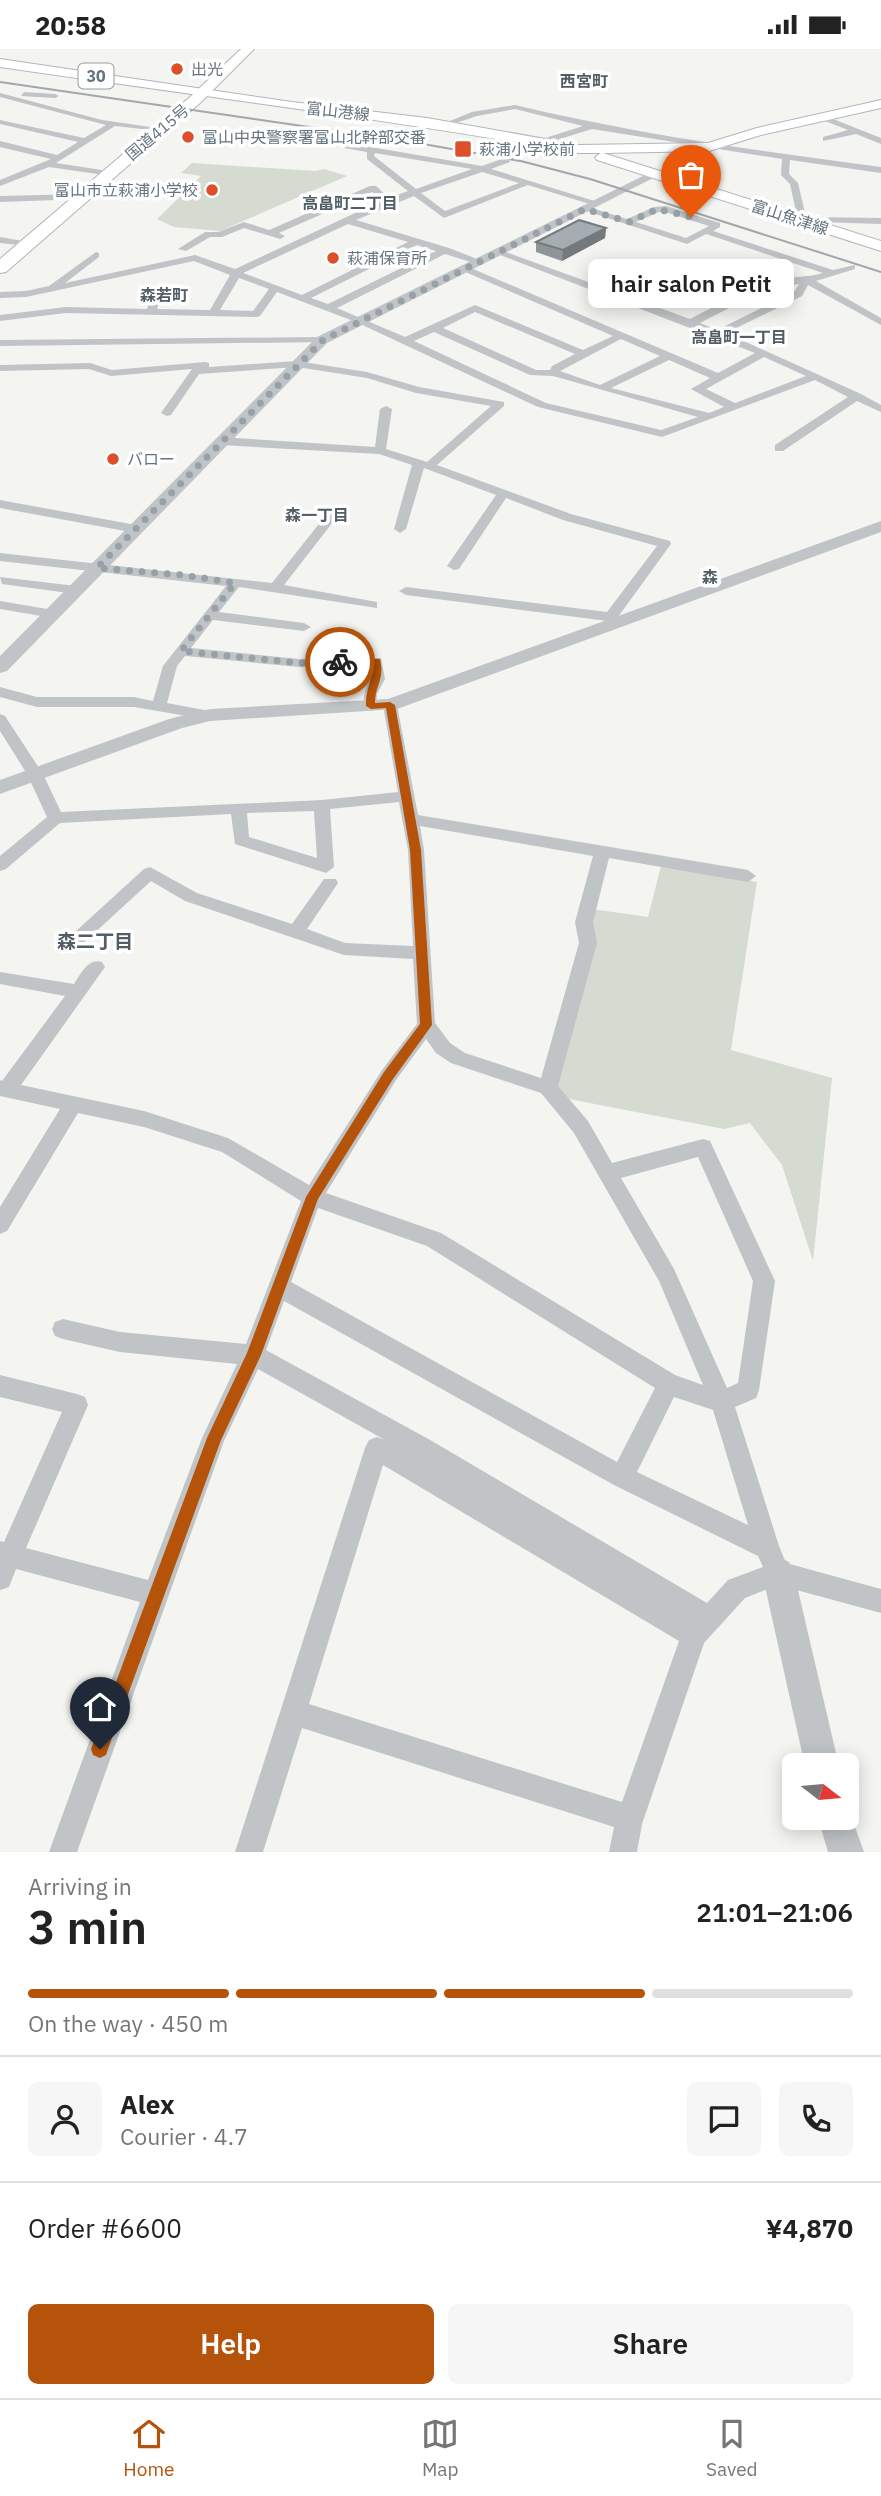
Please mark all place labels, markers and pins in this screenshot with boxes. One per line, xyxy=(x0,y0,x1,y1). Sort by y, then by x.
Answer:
place label: 出光 xyxy=(191,59,223,79)
marker: 出光 xyxy=(169,61,185,77)
place label: 富山中央警察署富山北幹部交番 xyxy=(202,127,426,147)
marker: 富山中央警察署富山北幹部交番 xyxy=(180,129,196,145)
marker: 萩浦小学校前 xyxy=(453,139,473,159)
place label: 萩浦小学校前 xyxy=(479,139,575,159)
pin xyxy=(661,145,721,217)
place label: 富山市立萩浦小学校 xyxy=(54,180,198,200)
marker: 富山市立萩浦小学校 xyxy=(204,182,220,198)
place label: 萩浦保育所 xyxy=(347,248,427,268)
marker: 萩浦保育所 xyxy=(325,250,341,266)
callout: hair salon Petit xyxy=(588,259,794,308)
place label: バロー xyxy=(127,449,175,469)
marker: バロー xyxy=(105,451,121,467)
pin xyxy=(70,1677,130,1749)

